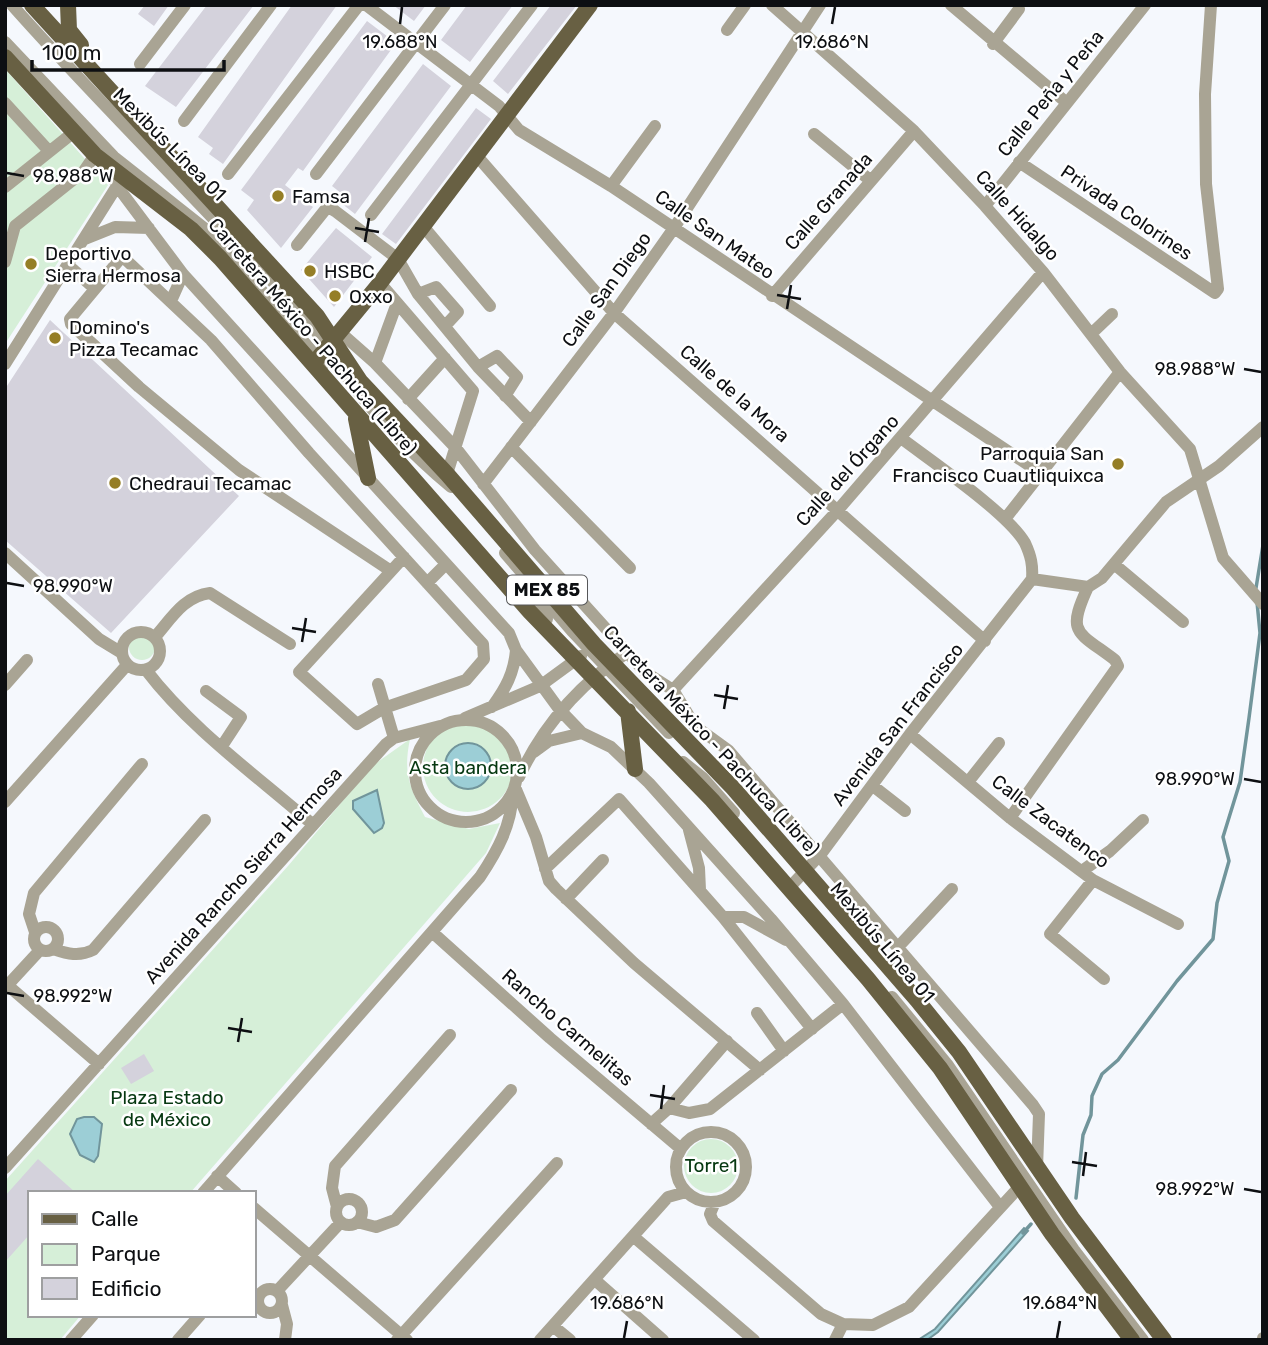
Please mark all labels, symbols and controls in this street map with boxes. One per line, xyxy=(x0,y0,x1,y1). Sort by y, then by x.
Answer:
street label: Calle Peña y Peña xyxy=(992,26,1108,161)
scale bar xyxy=(32,28,224,72)
text: 19.688°N xyxy=(363,31,437,53)
text: 19.686°N xyxy=(795,31,869,53)
text: 100 m xyxy=(42,40,101,65)
street label: Mexibús Línea 01 xyxy=(108,83,231,206)
street label: Calle Granada xyxy=(780,148,877,255)
street label: Privada Colorines xyxy=(1057,160,1197,265)
text: 98.988°W xyxy=(33,165,113,187)
street label: Calle Hidalgo xyxy=(971,165,1064,266)
place label: Famsa xyxy=(292,185,350,208)
street label: Calle San Mateo xyxy=(651,185,779,284)
marker: Famsa xyxy=(270,188,286,204)
street label: Carretera México - Pachuca (Libre) xyxy=(203,213,422,460)
street label: Calle San Diego xyxy=(557,227,656,351)
place label: Deportivo Sierra Hermosa xyxy=(45,242,181,287)
marker: Deportivo Sierra Hermosa xyxy=(23,256,39,272)
place label: HSBC xyxy=(324,260,375,283)
marker: HSBC xyxy=(302,263,318,279)
place label: Oxxo xyxy=(349,285,393,308)
marker: Oxxo xyxy=(327,288,343,304)
place label: Domino's Pizza Tecamac xyxy=(69,316,198,361)
marker: Domino's Pizza Tecamac xyxy=(47,330,63,346)
street label: Calle de la Mora xyxy=(675,340,794,447)
text: 98.988°W xyxy=(1155,358,1235,380)
street label: Calle del Órgano xyxy=(791,409,904,531)
place label: Parroquia San Francisco Cuautliquixca xyxy=(892,442,1104,487)
marker: Parroquia San Francisco Cuautliquixca xyxy=(1110,456,1126,472)
place label: Chedraui Tecamac xyxy=(129,472,292,495)
marker: Chedraui Tecamac xyxy=(107,475,123,491)
text: 98.990°W xyxy=(33,575,113,597)
road number: MEX 85 xyxy=(507,576,587,604)
street label: Carretera México - Pachuca (Libre) xyxy=(599,620,825,860)
street label: Avenida San Francisco xyxy=(827,638,968,810)
park label: Asta bandera xyxy=(409,756,527,779)
street label: Avenida Rancho Sierra Hermosa xyxy=(140,762,347,988)
text: 98.990°W xyxy=(1155,768,1235,790)
street label: Calle Zacatenco xyxy=(987,770,1114,873)
street label: Mexibús Línea 01 xyxy=(826,877,940,1007)
street label: Rancho Carmelitas xyxy=(497,964,638,1091)
text: 98.992°W xyxy=(34,985,113,1007)
park label: Plaza Estado de México xyxy=(110,1086,224,1131)
park label: Torre1 xyxy=(684,1154,738,1177)
text: 98.992°W xyxy=(1156,1178,1235,1200)
legend xyxy=(28,1191,256,1317)
text: Calle xyxy=(91,1206,139,1231)
text: Parque xyxy=(91,1241,161,1266)
text: Edificio xyxy=(91,1276,161,1301)
text: 19.686°N xyxy=(590,1292,664,1314)
text: 19.684°N xyxy=(1023,1292,1097,1314)

